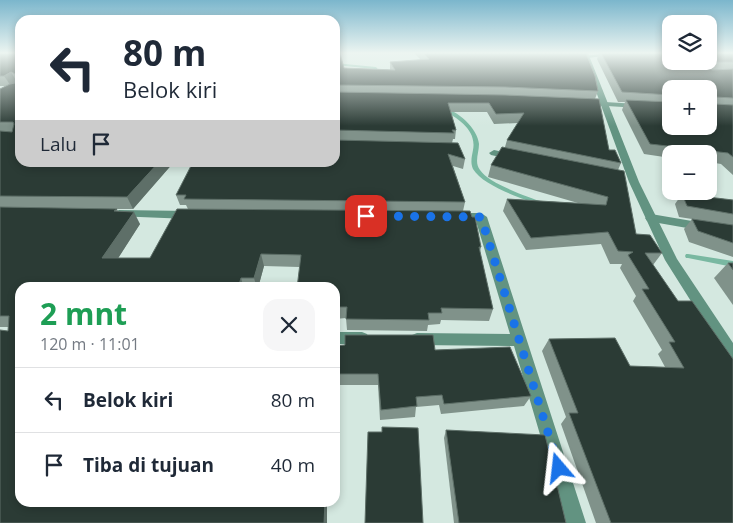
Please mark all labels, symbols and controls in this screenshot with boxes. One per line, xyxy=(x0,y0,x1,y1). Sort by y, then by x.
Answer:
map controls xyxy=(662,15,717,200)
button: layers xyxy=(662,15,717,70)
text: 80 m xyxy=(123,29,206,76)
icon: left xyxy=(40,35,105,100)
text: Belok kiri xyxy=(123,74,217,104)
button: + xyxy=(662,80,717,135)
icon: arrive xyxy=(87,130,115,158)
text: Lalu xyxy=(40,131,77,157)
button: − xyxy=(662,145,717,200)
pin xyxy=(345,195,387,237)
icon: arrive xyxy=(352,202,380,230)
text: 2 mnt xyxy=(40,293,127,334)
button: close xyxy=(263,299,315,351)
text: 120 m · 11:01 xyxy=(40,333,140,355)
icon: left xyxy=(40,386,68,414)
text: Belok kiri xyxy=(83,387,173,413)
text: 80 m xyxy=(271,387,315,413)
position arrow xyxy=(532,441,584,493)
icon: arrive xyxy=(40,451,68,479)
text: Tiba di tujuan xyxy=(83,452,214,478)
text: 40 m xyxy=(271,452,315,478)

